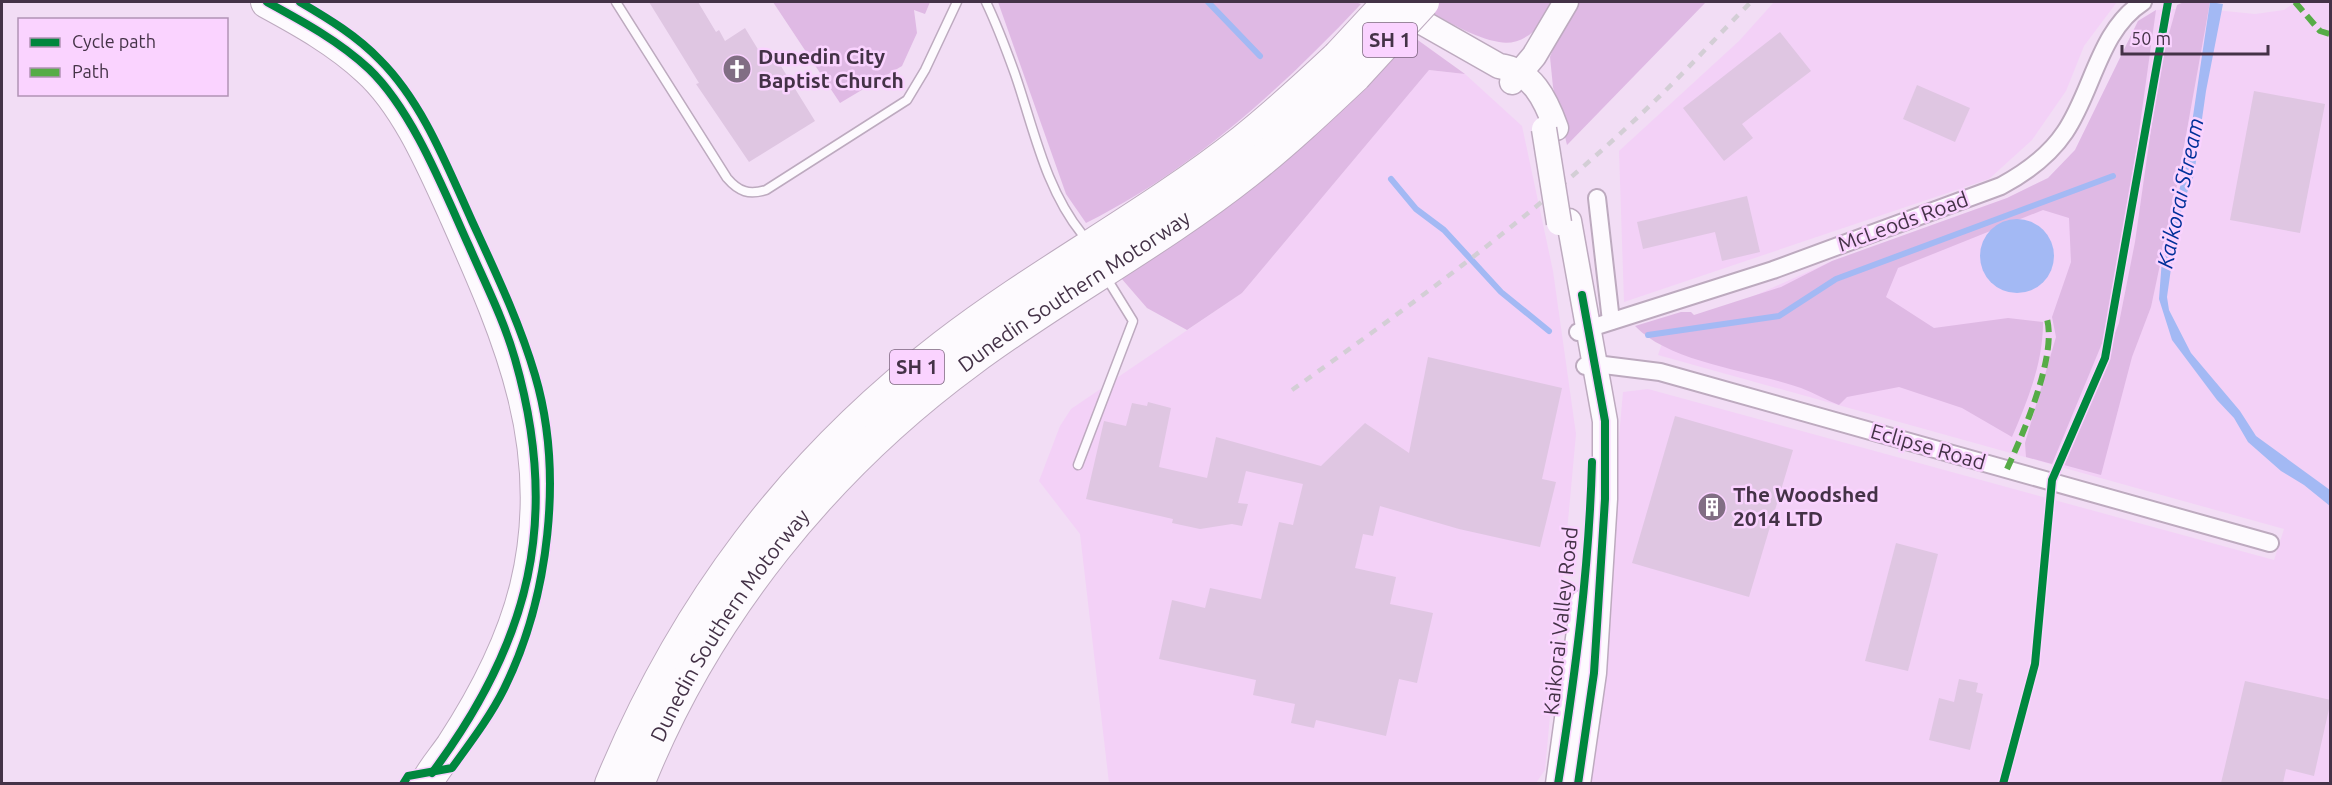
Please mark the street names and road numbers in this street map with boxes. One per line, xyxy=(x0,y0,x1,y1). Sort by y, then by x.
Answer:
road number: SH 1 xyxy=(1363,23,1417,57)
street label: McLeods Road xyxy=(1834,186,1971,256)
street label: Dunedin Southern Motorway xyxy=(953,205,1194,376)
road number: SH 1 xyxy=(890,350,944,384)
street label: Eclipse Road xyxy=(1868,418,1988,474)
street label: Dunedin Southern Motorway xyxy=(645,504,814,745)
street label: Kaikorai Valley Road xyxy=(1538,525,1582,716)

